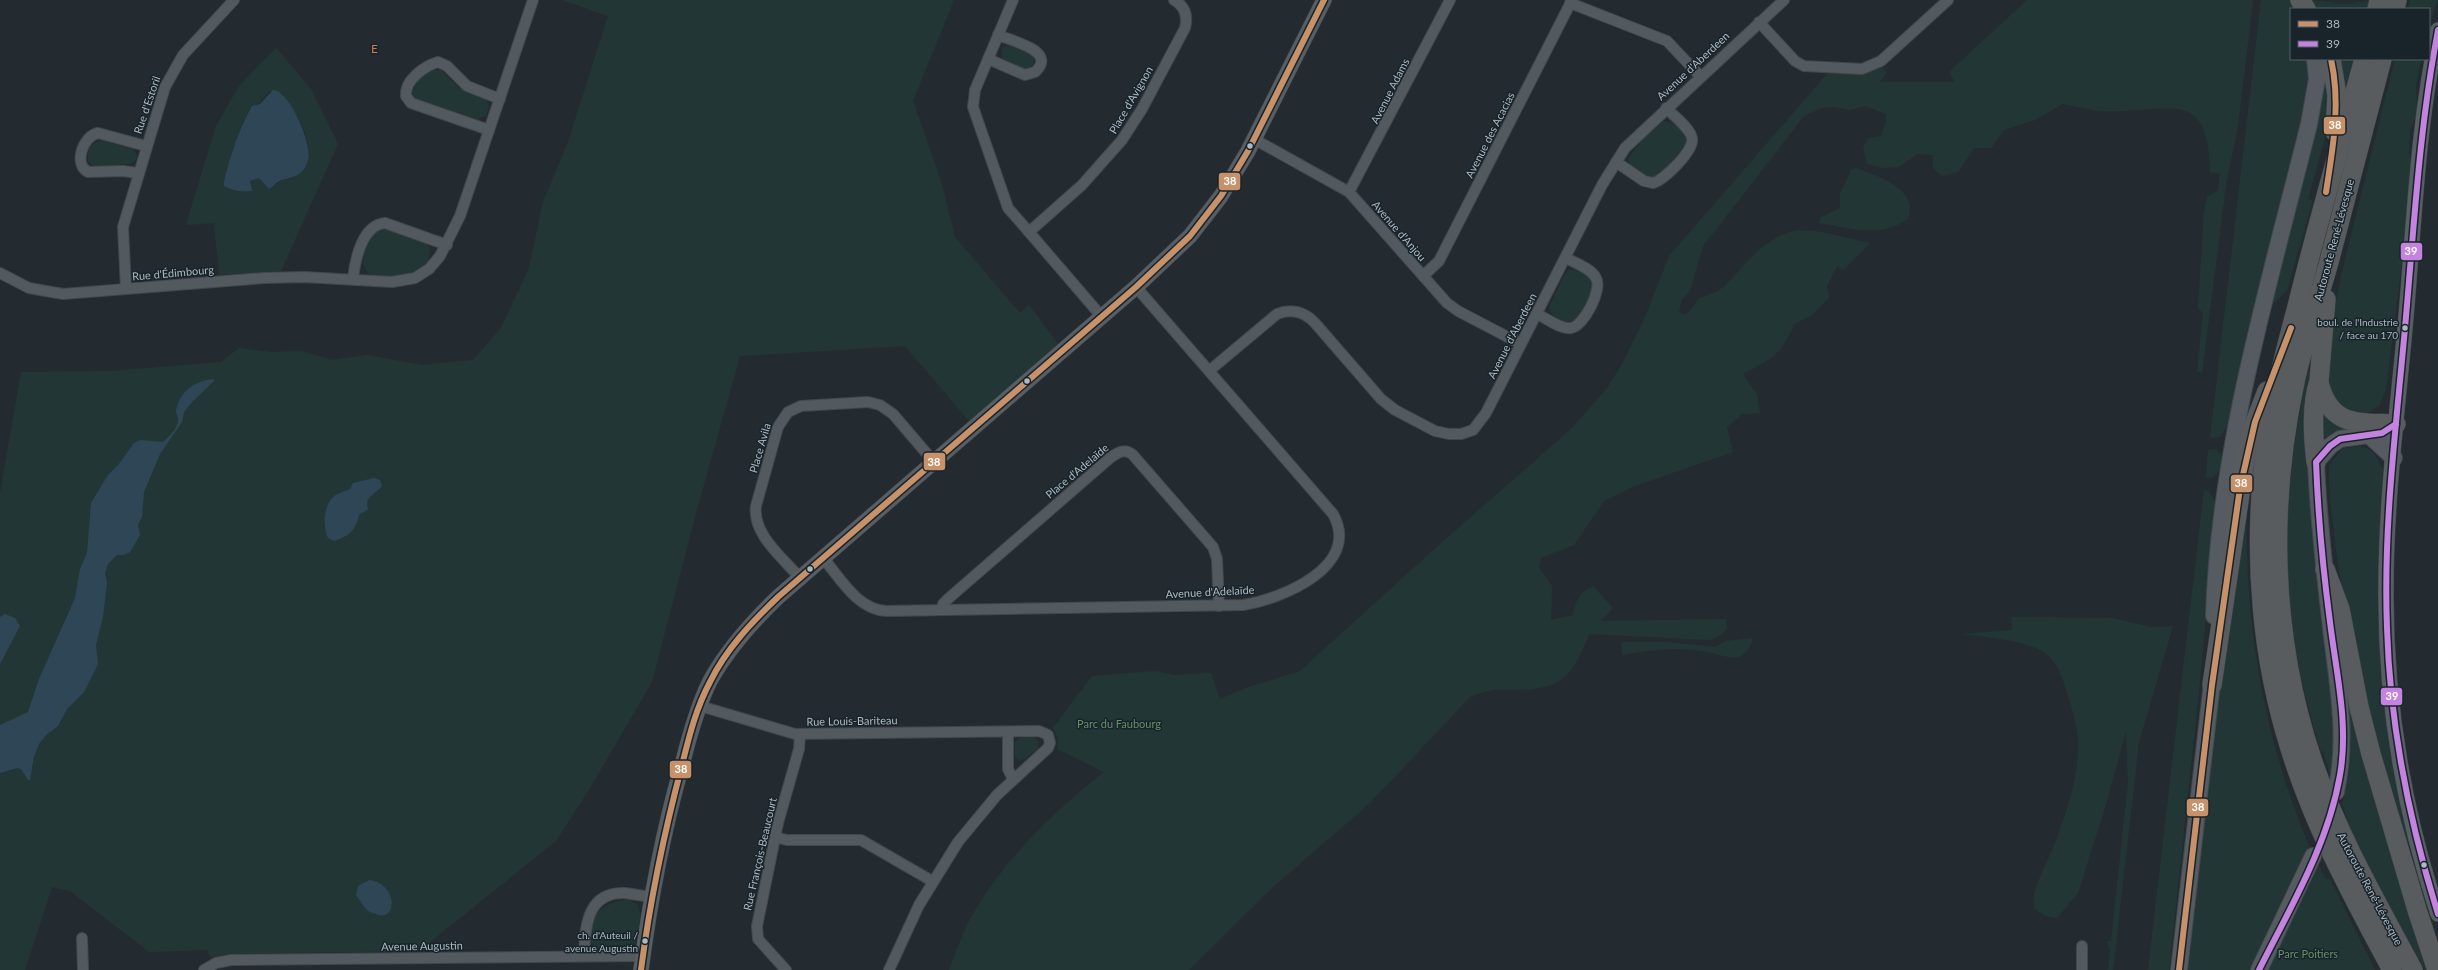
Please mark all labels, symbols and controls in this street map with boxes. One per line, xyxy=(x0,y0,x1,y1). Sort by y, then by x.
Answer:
legend xyxy=(2290,8,2430,60)
text: 38 xyxy=(2326,16,2340,31)
street label: Avenue d'Aberdeen xyxy=(1654,29,1732,102)
text: 39 xyxy=(2326,36,2340,51)
district label: E xyxy=(371,41,379,56)
street label: Avenue Adams xyxy=(1368,56,1412,126)
street label: Place d'Avignon xyxy=(1106,64,1155,136)
street label: Rue d'Estoril xyxy=(131,74,162,135)
street label: Avenue des Acacias xyxy=(1462,89,1517,180)
line badge: 38 xyxy=(2323,116,2346,135)
text: 38 xyxy=(2329,118,2341,131)
unlabelled marker xyxy=(1245,141,1255,151)
line badge: 38 xyxy=(1218,172,1241,191)
text: 38 xyxy=(1224,174,1236,187)
street label: Autoroute René-Lévesque xyxy=(2311,177,2356,302)
street label: Avenue d'Anjou xyxy=(1370,198,1429,263)
line badge: 39 xyxy=(2400,242,2423,261)
text: 39 xyxy=(2405,244,2417,257)
street label: Rue d'Édimbourg xyxy=(132,262,215,283)
street label: Avenue d'Aberdeen xyxy=(1484,291,1539,381)
place label: boul. de l'Industrie / face au 170 xyxy=(2317,316,2398,341)
marker: boul. de l'Industrie / face au 170 xyxy=(2400,323,2410,333)
unlabelled marker xyxy=(1022,376,1032,386)
street label: Place Avila xyxy=(746,421,773,474)
street label: Place d'Adelaïde xyxy=(1043,440,1111,501)
line badge: 38 xyxy=(923,452,946,471)
text: 38 xyxy=(928,455,940,468)
line badge: 38 xyxy=(2230,474,2253,493)
text: 38 xyxy=(2235,476,2247,489)
unlabelled marker xyxy=(805,564,815,574)
street label: Avenue d'Adelaïde xyxy=(1165,583,1255,600)
line badge: 39 xyxy=(2380,687,2403,706)
text: 39 xyxy=(2386,689,2398,702)
street label: Rue Louis-Bariteau xyxy=(806,713,898,728)
park label: Parc du Faubourg xyxy=(1077,717,1161,730)
line badge: 38 xyxy=(669,760,692,779)
text: 38 xyxy=(675,762,687,775)
street label: Rue François-Beaucourt xyxy=(740,796,779,912)
line badge: 38 xyxy=(2186,798,2209,817)
text: 38 xyxy=(2192,800,2204,813)
street label: Autoroute René-Lévesque xyxy=(2335,830,2406,948)
unlabelled marker xyxy=(2419,860,2429,870)
place label: ch. d'Auteuil / avenue Augustin xyxy=(565,929,638,954)
marker: ch. d'Auteuil / avenue Augustin xyxy=(640,936,650,946)
street label: Avenue Augustin xyxy=(381,938,463,953)
park label: Parc Poitiers xyxy=(2278,947,2338,960)

